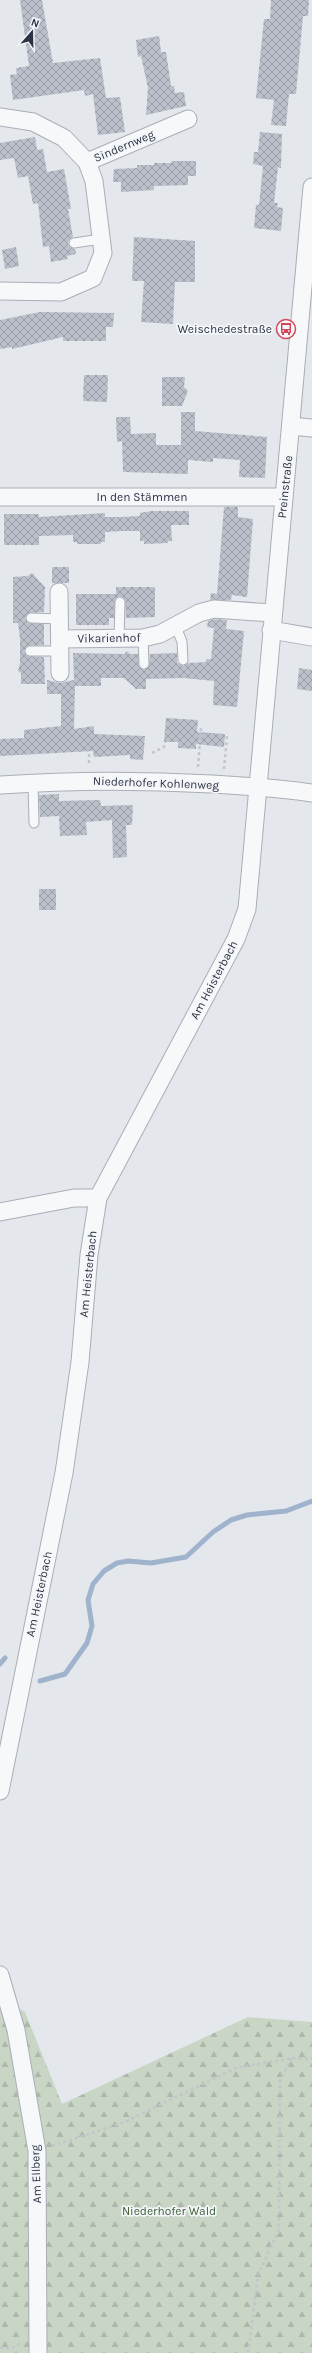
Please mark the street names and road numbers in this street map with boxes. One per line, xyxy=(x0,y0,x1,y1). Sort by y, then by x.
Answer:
street label: Sindernweg xyxy=(92,127,157,165)
street label: Preinstraße xyxy=(275,455,295,519)
street label: In den Stämmen xyxy=(96,490,188,504)
street label: Vikarienhof xyxy=(77,630,141,646)
street label: Niederhofer Kohlenweg xyxy=(93,774,220,792)
street label: Am Heisterbach xyxy=(187,938,241,1022)
street label: Am Heisterbach xyxy=(76,1230,100,1318)
street label: Am Heisterbach xyxy=(23,1550,55,1638)
street label: Am Ellberg xyxy=(28,2144,44,2204)

